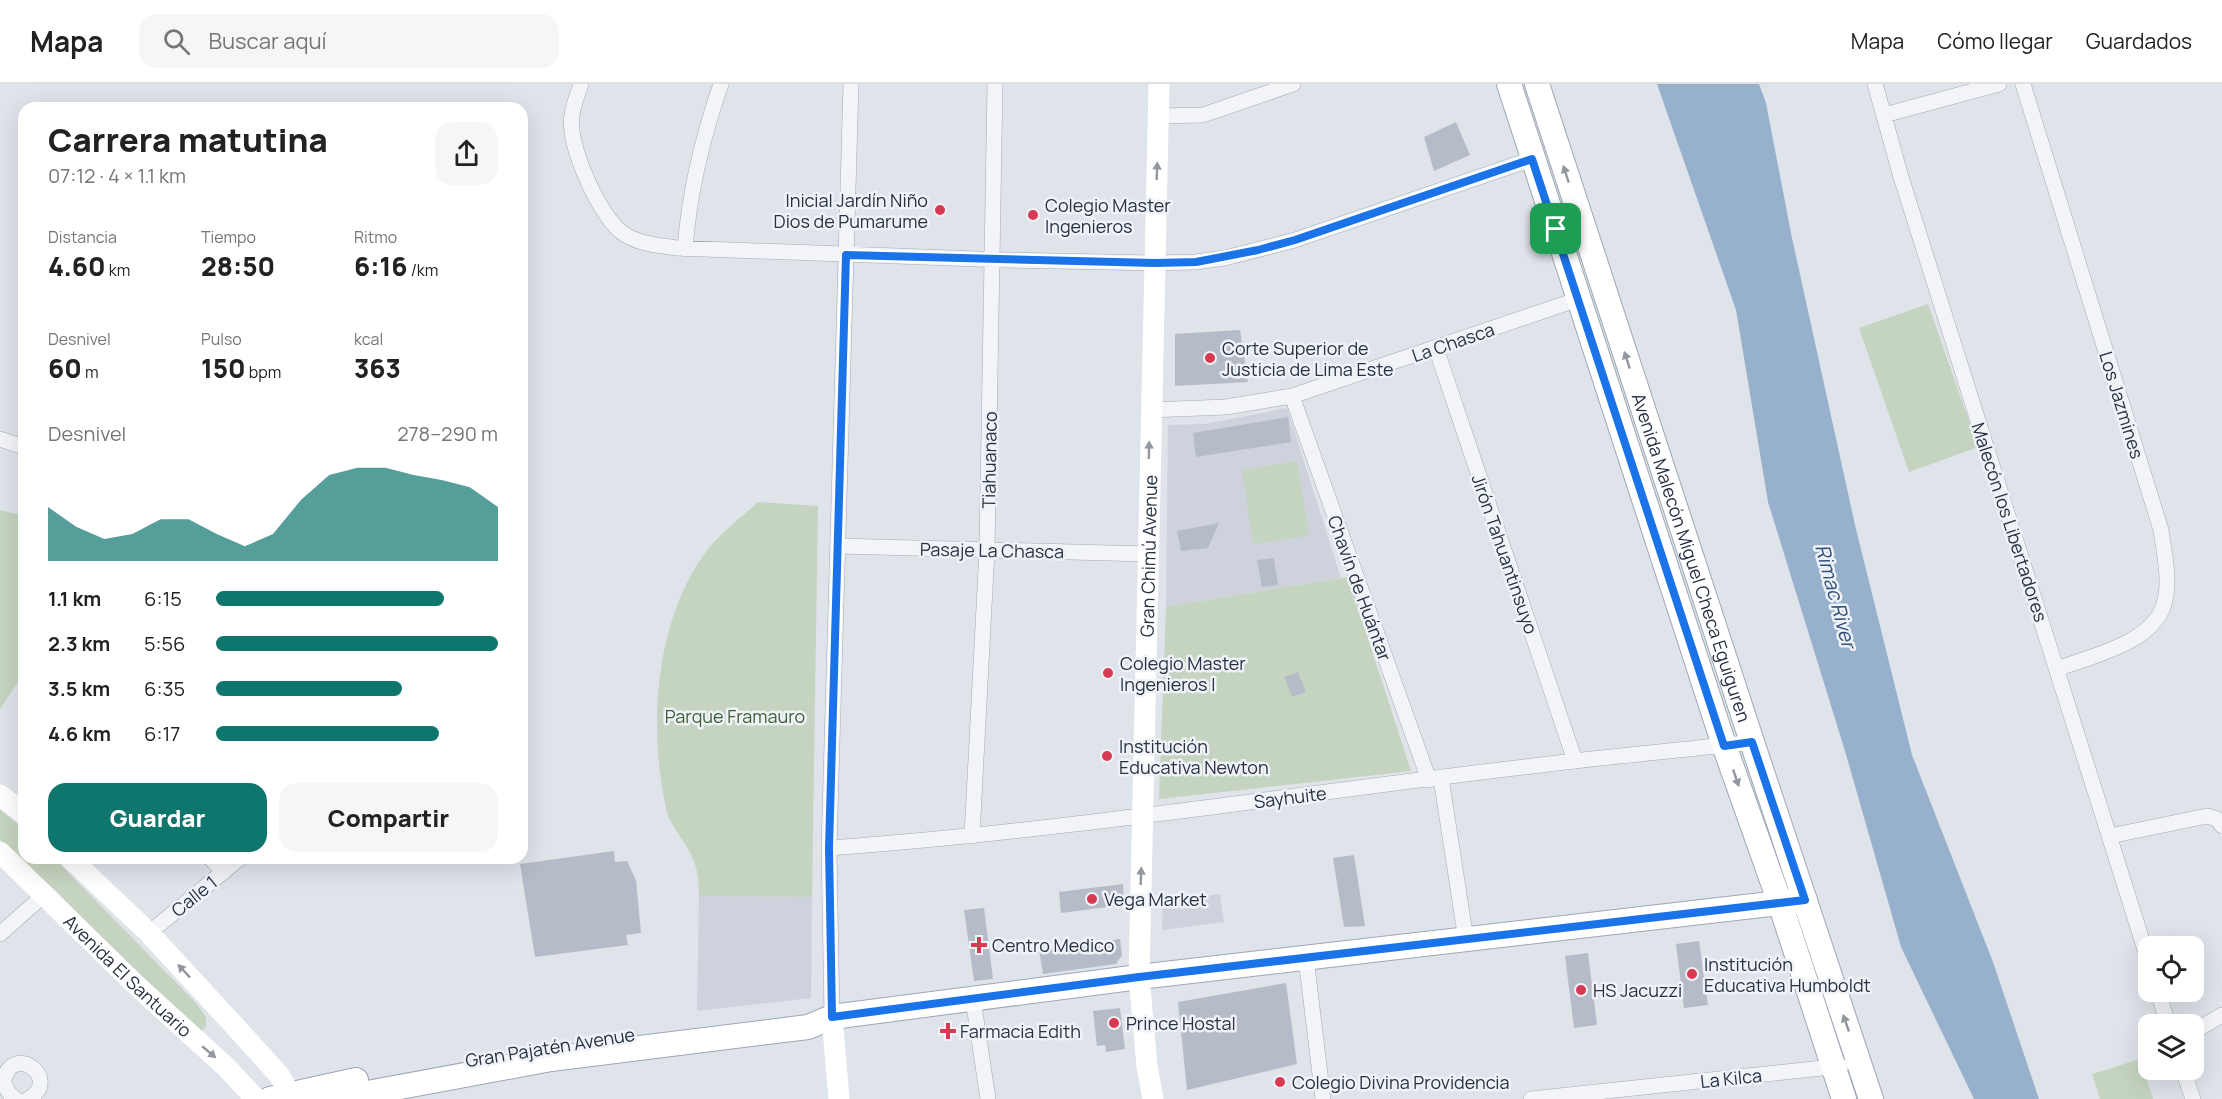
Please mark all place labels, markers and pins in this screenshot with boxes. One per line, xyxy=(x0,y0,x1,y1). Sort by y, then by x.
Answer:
place label: Inicial Jardín Niño Dios de Pumarume xyxy=(774,188,928,233)
place label: Colegio Master Ingenieros xyxy=(1045,193,1171,238)
marker: Inicial Jardín Niño Dios de Pumarume xyxy=(933,203,947,217)
pin xyxy=(1530,203,1581,254)
marker: Colegio Master Ingenieros xyxy=(1026,208,1040,222)
place label: Corte Superior de Justicia de Lima Este xyxy=(1222,336,1394,381)
marker: Corte Superior de Justicia de Lima Este xyxy=(1203,351,1217,365)
place label: Colegio Master Ingenieros I xyxy=(1120,651,1246,696)
marker: Colegio Master Ingenieros I xyxy=(1101,666,1115,680)
place label: Institución Educativa Newton xyxy=(1119,734,1269,779)
marker: Institución Educativa Newton xyxy=(1100,749,1114,763)
place label: Vega Market xyxy=(1104,887,1207,911)
marker: Vega Market xyxy=(1085,892,1099,906)
place label: Centro Medico xyxy=(992,933,1114,957)
marker: Centro Medico xyxy=(970,936,988,954)
place label: Institución Educativa Humboldt xyxy=(1704,952,1871,997)
marker: Institución Educativa Humboldt xyxy=(1685,967,1699,981)
place label: HS Jacuzzi xyxy=(1593,978,1682,1002)
marker: HS Jacuzzi xyxy=(1574,983,1588,997)
place label: Prince Hostal xyxy=(1126,1011,1236,1035)
marker: Prince Hostal xyxy=(1107,1016,1121,1030)
place label: Farmacia Edith xyxy=(960,1019,1081,1043)
marker: Farmacia Edith xyxy=(941,1024,955,1038)
place label: Colegio Divina Providencia xyxy=(1292,1070,1510,1094)
marker: Colegio Divina Providencia xyxy=(1273,1075,1287,1089)

